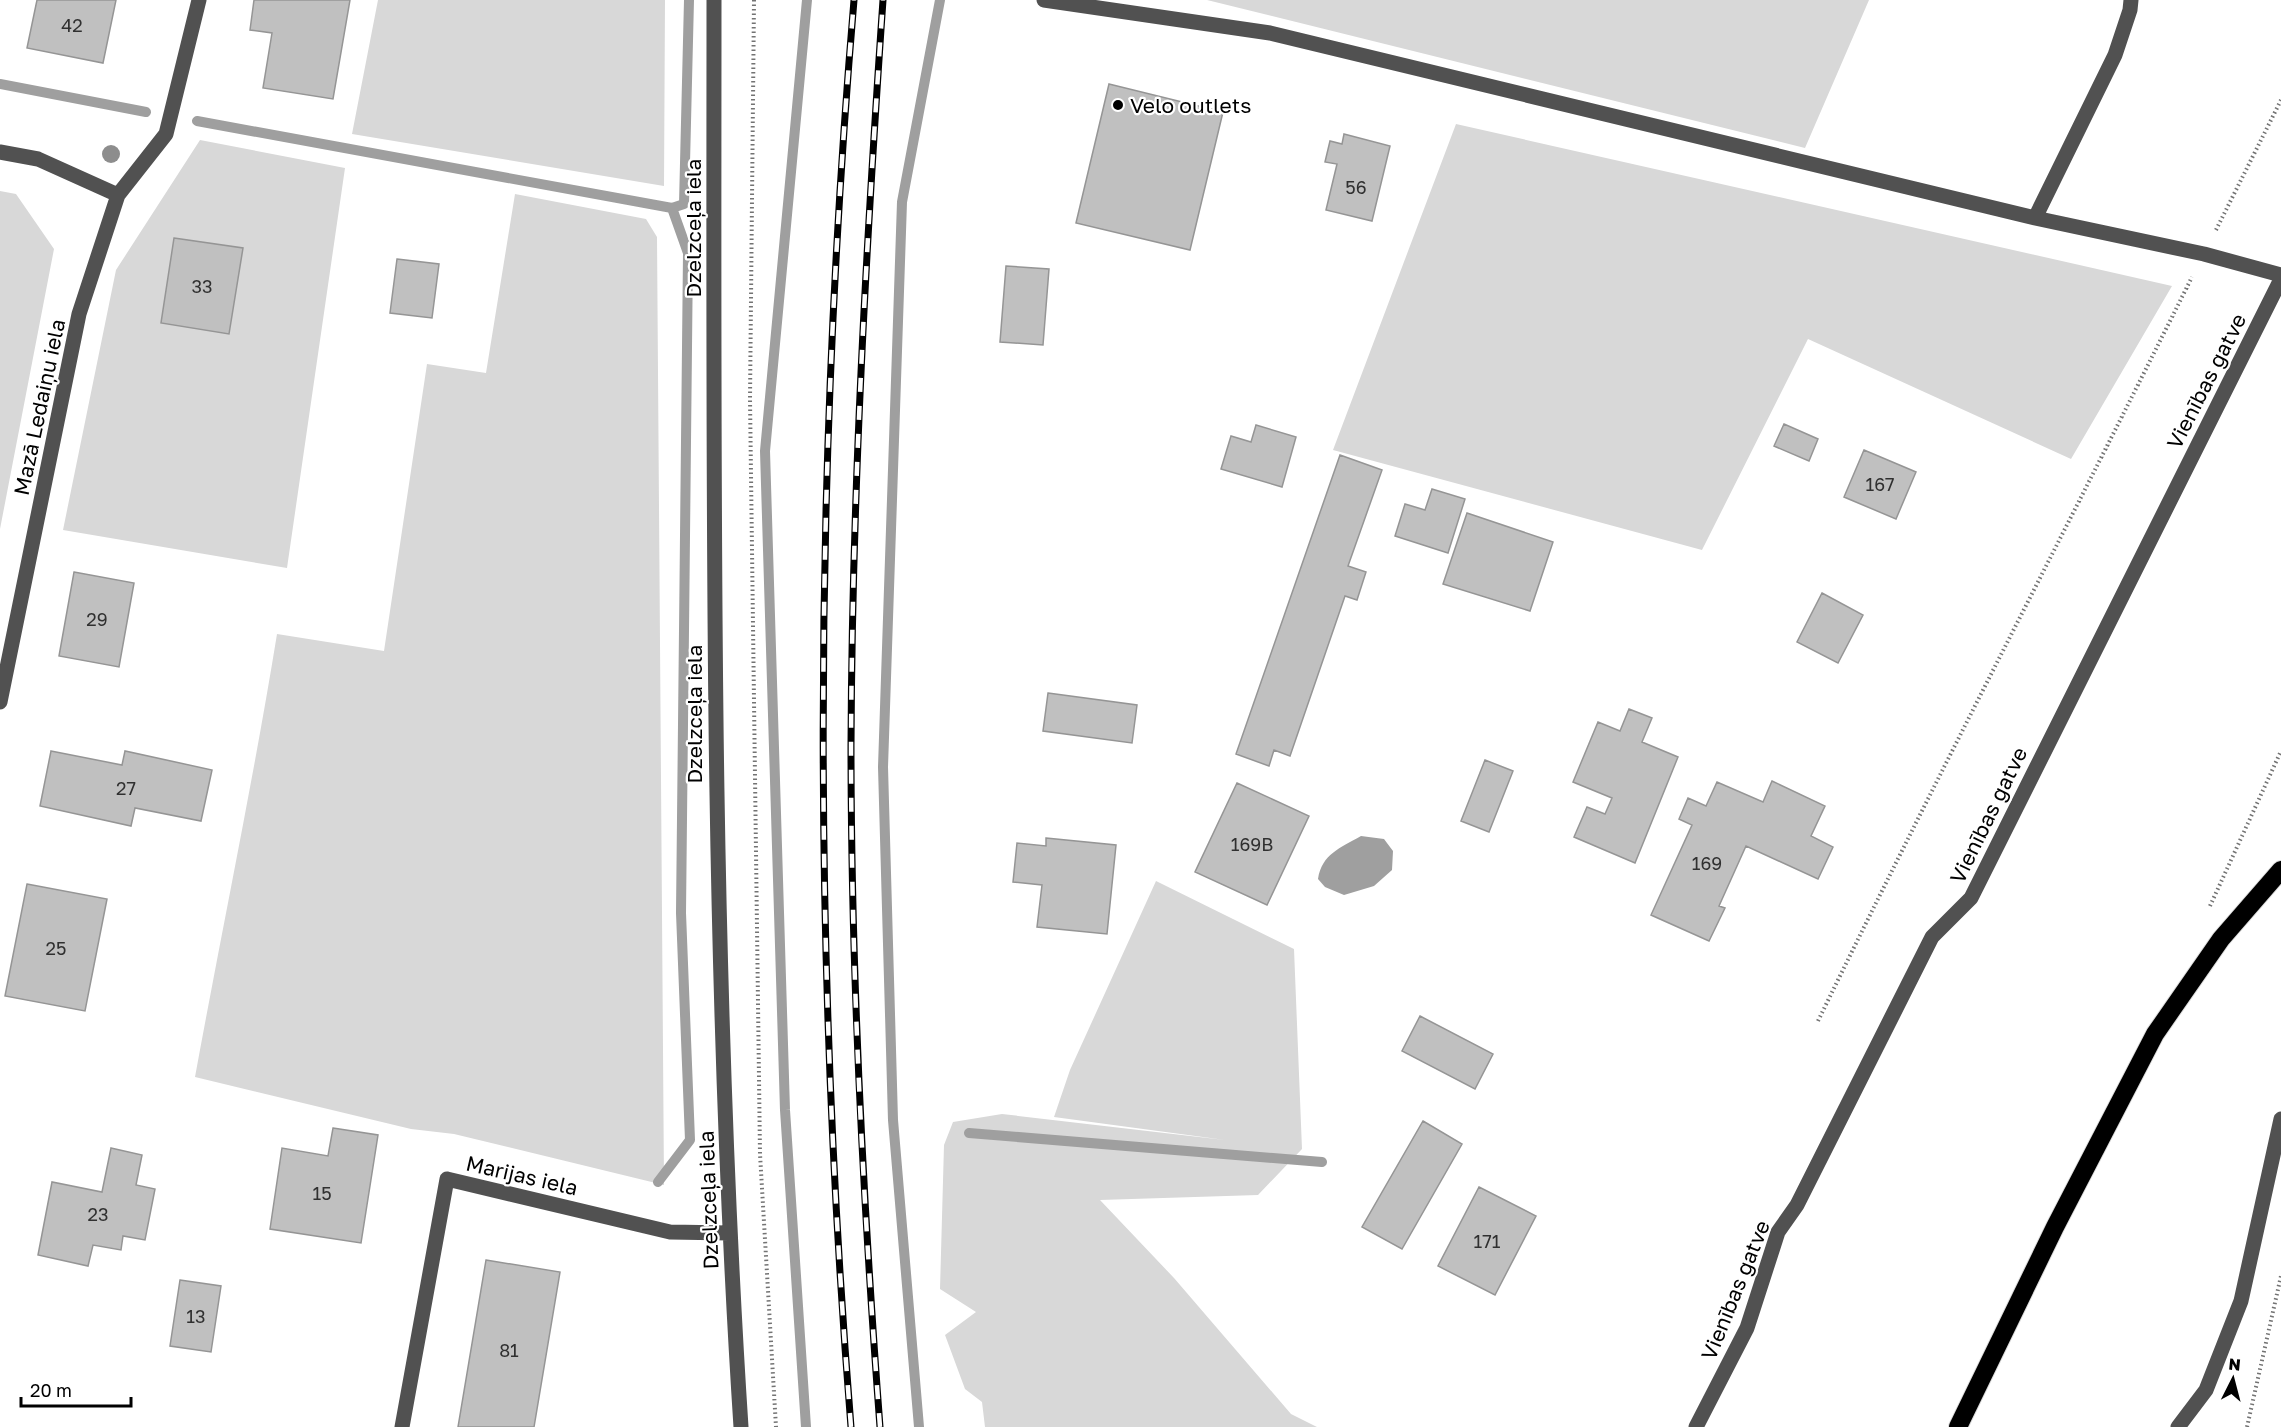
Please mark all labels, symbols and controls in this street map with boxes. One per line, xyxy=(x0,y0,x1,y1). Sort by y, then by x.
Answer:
house number: 42 xyxy=(61,14,83,36)
place label: Velo outlets xyxy=(1130,92,1251,118)
marker: Velo outlets xyxy=(1111,98,1125,112)
street label: Dzelzceļa iela xyxy=(680,159,706,297)
house number: 56 xyxy=(1345,176,1367,198)
house number: 33 xyxy=(191,275,213,297)
street label: Vienības gatve xyxy=(2161,309,2251,453)
street label: Mazā Ledaiņu iela xyxy=(8,317,70,497)
house number: 167 xyxy=(1865,473,1895,495)
house number: 29 xyxy=(86,608,108,630)
street label: Dzelzceļa iela xyxy=(681,645,707,783)
street label: Vienības gatve xyxy=(1944,743,2032,887)
house number: 27 xyxy=(116,777,136,799)
house number: 169B xyxy=(1231,833,1273,855)
house number: 169 xyxy=(1692,852,1722,874)
house number: 25 xyxy=(46,937,66,959)
street label: Dzelzceļa iela xyxy=(693,1130,723,1270)
street label: Marijas iela xyxy=(464,1150,580,1200)
house number: 15 xyxy=(312,1182,332,1204)
house number: 23 xyxy=(88,1203,108,1225)
street label: Vienības gatve xyxy=(1695,1216,1775,1364)
house number: 171 xyxy=(1474,1230,1501,1252)
house number: 13 xyxy=(186,1305,206,1327)
house number: 81 xyxy=(499,1339,519,1361)
north arrow xyxy=(2203,1349,2263,1409)
text: N xyxy=(2227,1354,2242,1375)
scale bar xyxy=(21,1370,130,1408)
text: 20 m xyxy=(30,1379,72,1401)

